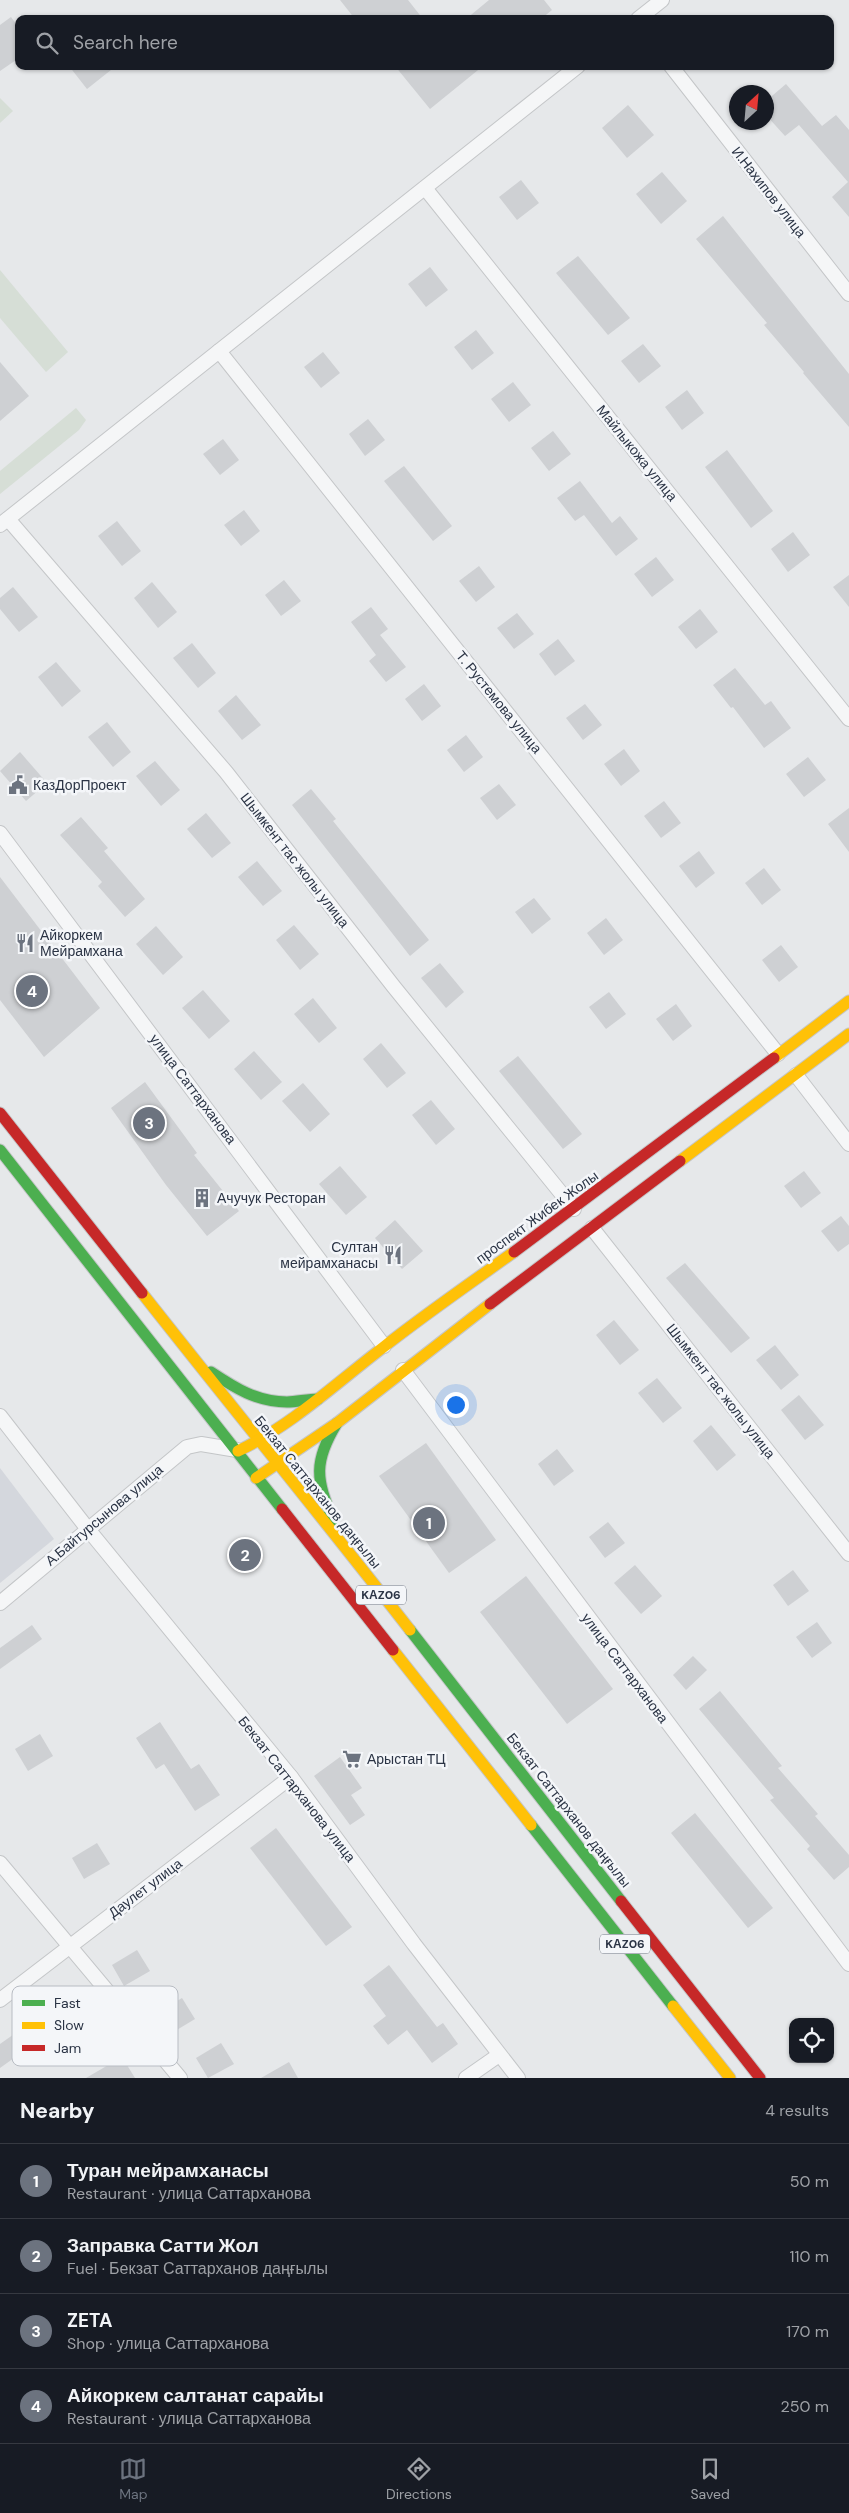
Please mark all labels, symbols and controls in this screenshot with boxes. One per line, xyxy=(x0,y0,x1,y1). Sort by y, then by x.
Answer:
search box xyxy=(15,15,834,70)
icon: search xyxy=(33,29,61,57)
text: Search here xyxy=(73,30,178,55)
north arrow xyxy=(729,85,774,130)
street label: И.Нахипов улица xyxy=(728,143,810,241)
street label: Майлыкожа улица xyxy=(593,401,682,505)
street label: Т. Рустемова улица xyxy=(452,647,546,757)
public building icon: КазДорПроект xyxy=(7,774,29,796)
place label: КазДорПроект xyxy=(33,776,127,794)
street label: Шымкент тас жолы улица xyxy=(237,789,353,931)
place label: Айкоркем Мейрамхана xyxy=(40,926,123,960)
restaurant icon: Айкоркем Мейрамхана xyxy=(14,932,36,954)
pin: 4 xyxy=(16,972,48,1010)
street label: улица Саттарханова xyxy=(146,1030,240,1148)
pin: 3 xyxy=(133,1104,165,1142)
street label: проспект Жибек Жолы xyxy=(472,1167,602,1267)
building icon: Ачучук Ресторан xyxy=(191,1187,213,1209)
place label: Ачучук Ресторан xyxy=(217,1189,326,1207)
place label: Султан мейрамханасы xyxy=(280,1238,378,1272)
restaurant icon: Султан мейрамханасы xyxy=(382,1244,404,1266)
street label: Шымкент тас жолы улица xyxy=(663,1320,779,1462)
your location xyxy=(443,1392,469,1418)
street label: Бекзат Саттарханов даңғылы xyxy=(251,1412,385,1572)
street label: А.Байтурсынова улица xyxy=(42,1460,167,1569)
pin: 1 xyxy=(413,1504,445,1542)
pin: 2 xyxy=(229,1536,261,1574)
road number: KАZ06 xyxy=(356,1586,406,1604)
street label: улица Саттарханова xyxy=(578,1609,672,1727)
street label: Бекзат Саттарханова улица xyxy=(234,1712,360,1866)
street label: Бекзат Саттарханов даңғылы xyxy=(503,1729,635,1891)
supermarket icon: Арыстан ТЦ xyxy=(341,1748,363,1770)
place label: Арыстан ТЦ xyxy=(367,1750,446,1768)
street label: Даулет улица xyxy=(104,1854,186,1922)
road number: KАZ06 xyxy=(600,1935,650,1954)
legend xyxy=(12,1986,178,2066)
text: Fast xyxy=(54,1994,81,2012)
text: Slow xyxy=(54,2016,84,2034)
map controls xyxy=(789,2018,834,2063)
button: locate xyxy=(789,2018,834,2063)
text: Jam xyxy=(54,2039,81,2057)
text: Nearby xyxy=(20,2097,94,2125)
text: 4 results xyxy=(765,2100,829,2121)
text: Туран мейрамханасы xyxy=(67,2158,269,2183)
text: 1 xyxy=(33,2171,39,2192)
text: 50 m xyxy=(790,2171,829,2192)
text: Restaurant · улица Саттарханова xyxy=(67,2183,311,2204)
text: Заправка Сатти Жол xyxy=(67,2233,259,2258)
text: 2 xyxy=(31,2246,41,2267)
text: 110 m xyxy=(790,2246,829,2267)
text: Fuel · Бекзат Саттарханов даңғылы xyxy=(67,2258,328,2279)
text: ZETA xyxy=(67,2308,112,2333)
text: 3 xyxy=(31,2321,41,2342)
text: 170 m xyxy=(786,2321,829,2342)
text: Shop · улица Саттарханова xyxy=(67,2333,269,2354)
text: Айкоркем салтанат сарайы xyxy=(67,2383,324,2408)
text: 4 xyxy=(31,2396,41,2417)
text: 250 m xyxy=(781,2396,829,2417)
text: Restaurant · улица Саттарханова xyxy=(67,2408,311,2429)
tab: Map xyxy=(119,2455,147,2503)
tab: Directions xyxy=(386,2455,452,2503)
tab: Saved xyxy=(690,2455,730,2503)

